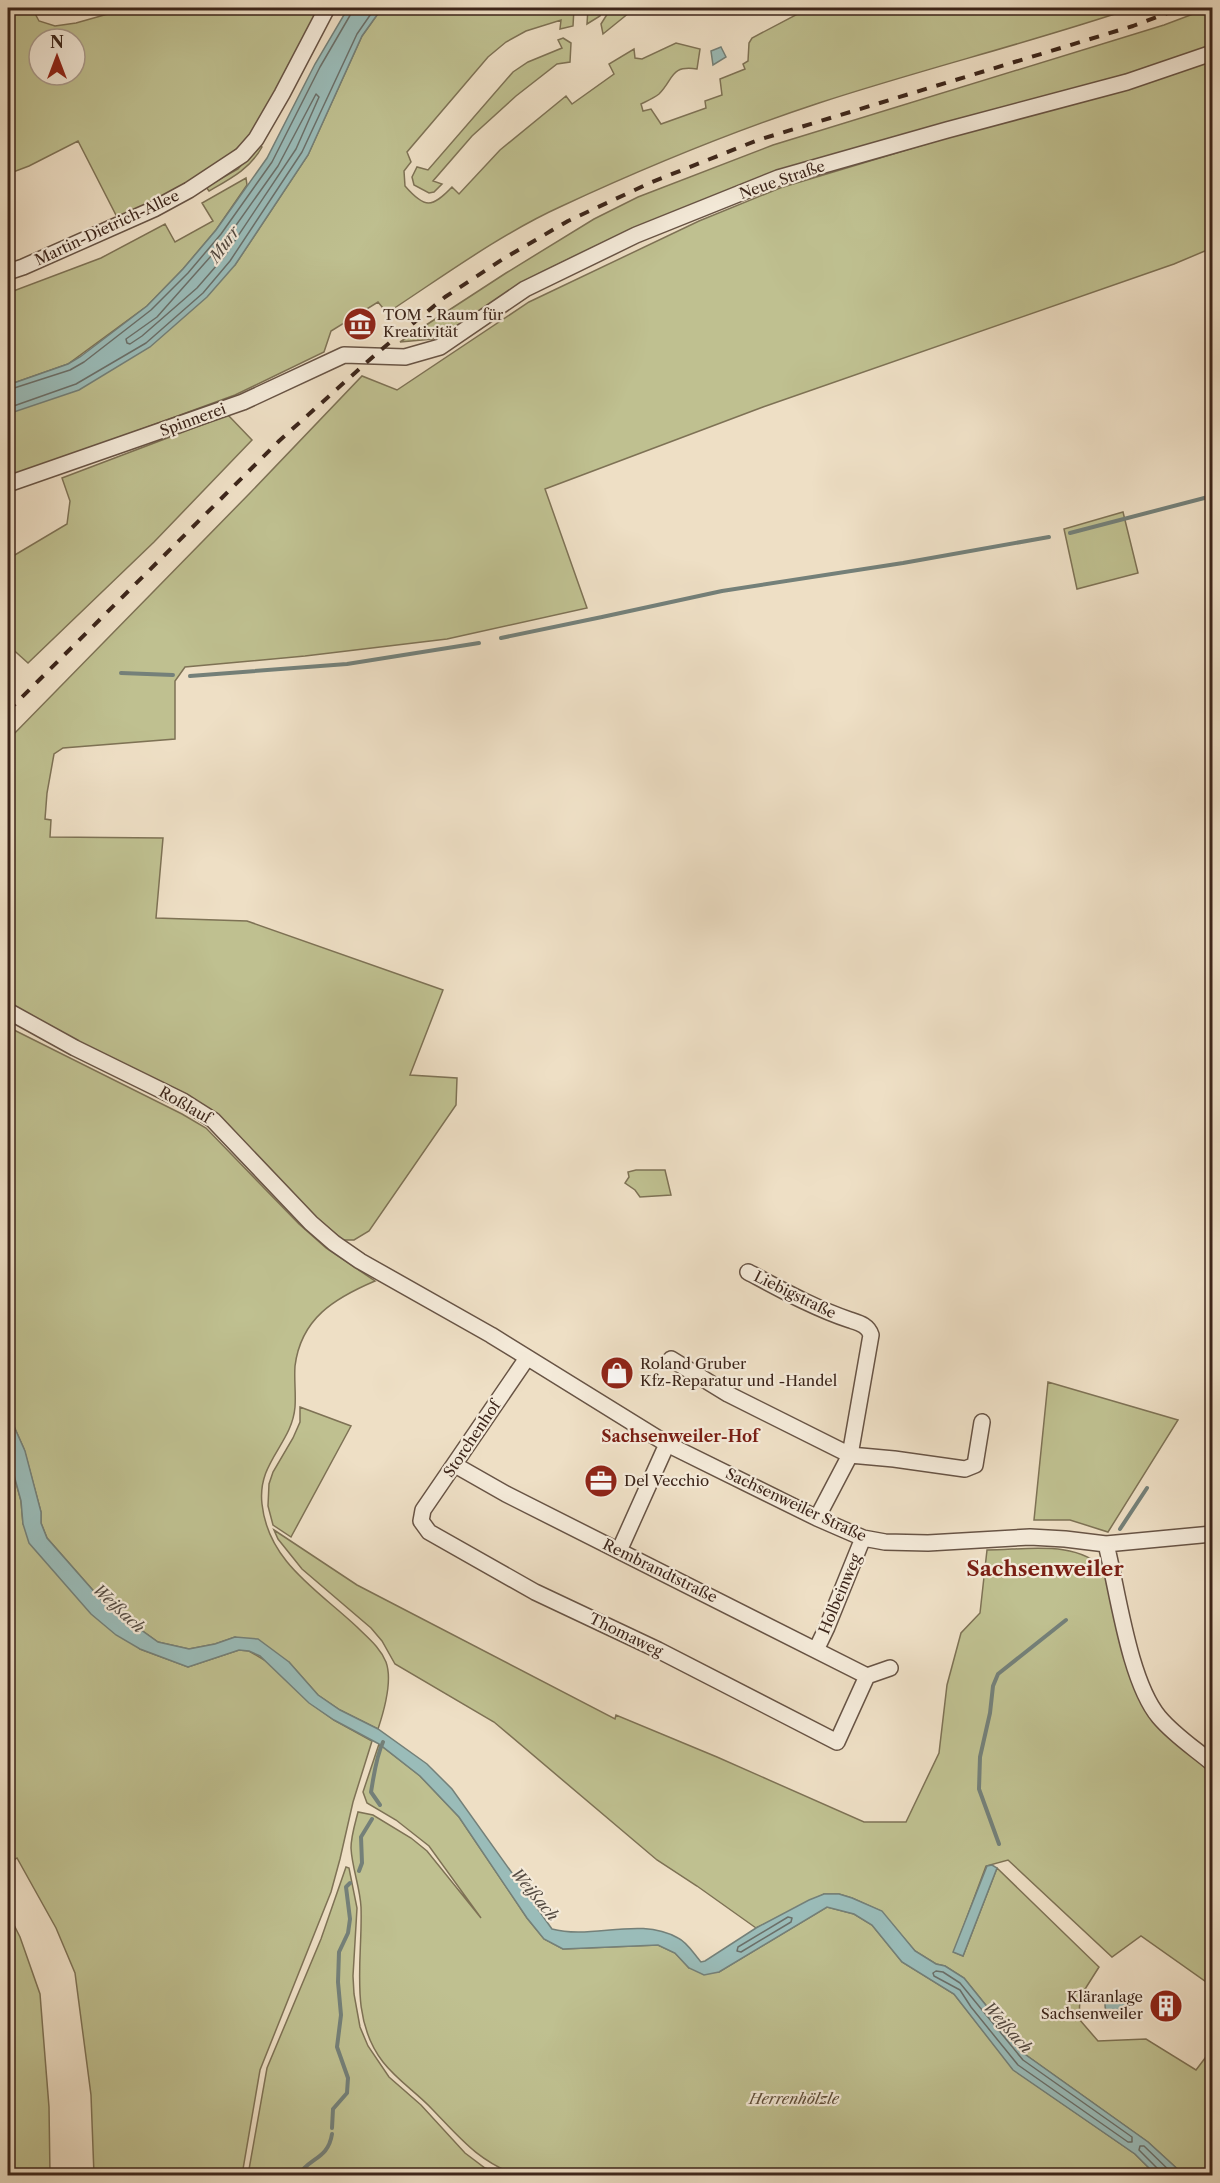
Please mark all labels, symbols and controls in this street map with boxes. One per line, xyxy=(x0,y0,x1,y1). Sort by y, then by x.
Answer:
north arrow xyxy=(27,27,87,87)
text: N xyxy=(50,32,64,52)
street label: Neue Straße xyxy=(737,156,827,203)
street label: Martin-Dietrich-Allee xyxy=(32,186,182,269)
water label: Murr xyxy=(203,221,245,268)
place label: TOM - Raum für Kreativität xyxy=(383,305,504,341)
museum icon: TOM - Raum für Kreativität xyxy=(342,306,378,342)
street label: Spinnerei xyxy=(157,399,229,440)
street label: Roßlauf xyxy=(156,1082,216,1128)
street label: Liebigstraße xyxy=(751,1266,839,1323)
place label: Roland Gruber Kfz-Reparatur und -Handel xyxy=(640,1354,838,1390)
shop icon: Roland Gruber Kfz-Reparatur und -Handel xyxy=(599,1355,635,1391)
street label: Storchenhof xyxy=(439,1395,505,1481)
district label: Sachsenweiler-Hof xyxy=(601,1426,761,1446)
office icon: Del Vecchio xyxy=(583,1463,619,1499)
street label: Sachsenweiler Straße xyxy=(723,1464,870,1546)
place label: Del Vecchio xyxy=(624,1471,709,1490)
street label: Rembrandtstraße xyxy=(600,1535,721,1606)
street label: Holbeinweg xyxy=(814,1551,865,1637)
district label: Sachsenweiler xyxy=(966,1556,1124,1581)
water label: Weißach xyxy=(89,1579,149,1637)
street label: Thomaweg xyxy=(586,1609,666,1661)
water label: Weißach xyxy=(507,1863,563,1925)
place label: Kläranlage Sachsenweiler xyxy=(1041,1987,1144,2023)
building icon: Kläranlage Sachsenweiler xyxy=(1148,1988,1184,2024)
water label: Weißach xyxy=(979,1997,1037,2057)
park label: Herrenhölzle xyxy=(748,2089,840,2108)

